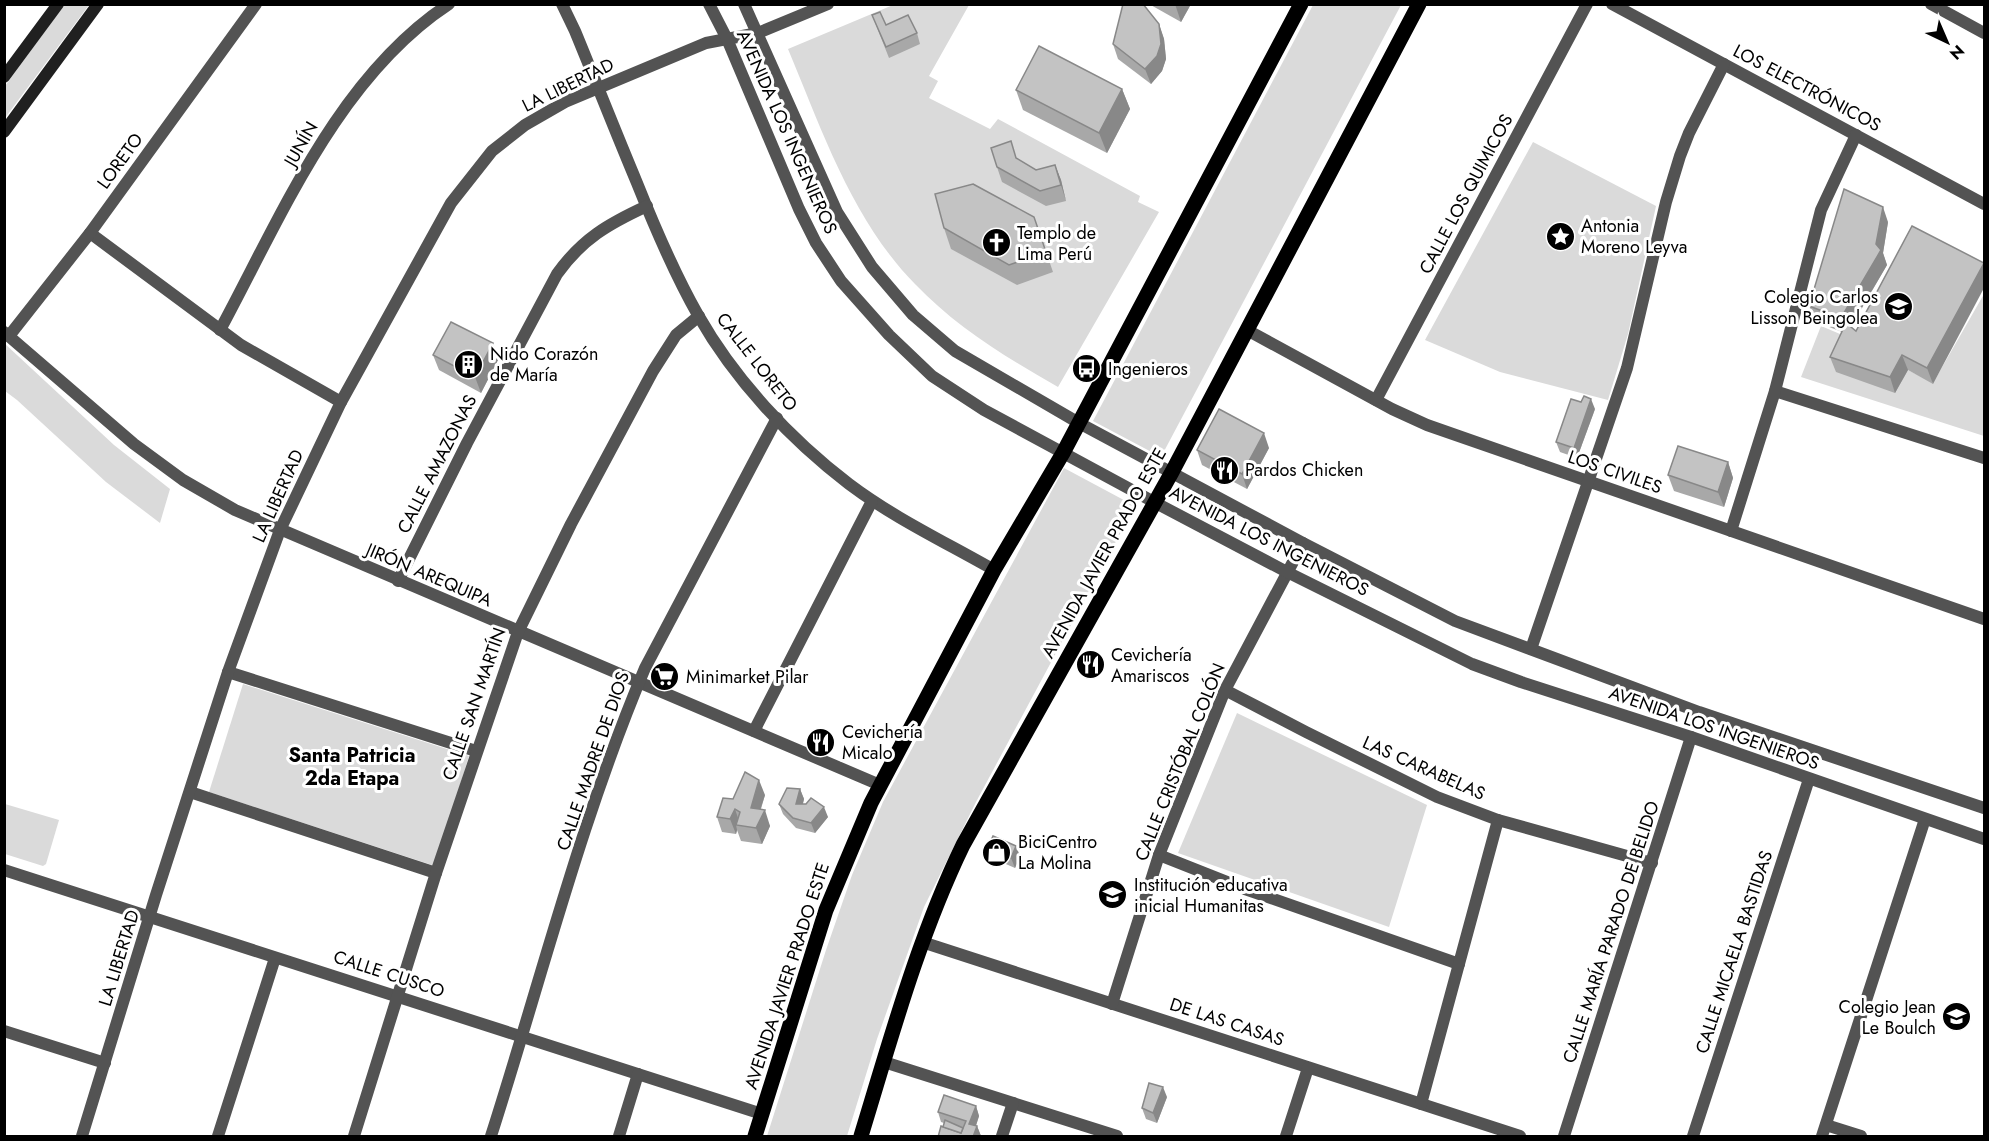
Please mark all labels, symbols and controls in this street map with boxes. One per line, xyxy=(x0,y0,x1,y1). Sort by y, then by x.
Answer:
north arrow xyxy=(1917,12,1977,72)
street label: AVENIDA LOS INGENIEROS xyxy=(730,26,844,238)
street label: LOS ELECTRÓNICOS xyxy=(1728,38,1886,138)
text: N xyxy=(1945,40,1970,65)
street label: LA LIBERTAD xyxy=(518,52,618,118)
street label: CALLE LOS QUIMICOS xyxy=(1413,109,1519,279)
street label: JUNÍN xyxy=(277,117,324,173)
street label: LORETO xyxy=(91,128,149,194)
place label: Antonia Moreno Leyva xyxy=(1581,213,1687,260)
place label: Templo de Lima Perú xyxy=(1017,220,1096,267)
place icon: Antonia Moreno Leyva xyxy=(1544,220,1576,252)
church icon: Templo de Lima Perú xyxy=(980,227,1012,259)
place label: Colegio Carlos Lisson Beingolea xyxy=(1750,284,1878,331)
school or university icon: Colegio Carlos Lisson Beingolea xyxy=(1883,291,1915,323)
street label: CALLE LORETO xyxy=(710,307,804,417)
place label: Nido Corazón de María xyxy=(490,341,598,388)
building icon: Nido Corazón de María xyxy=(453,348,485,380)
bus stop icon: Ingenieros xyxy=(1071,353,1103,385)
place label: Ingenieros xyxy=(1108,356,1188,382)
street label: CALLE AMAZONAS xyxy=(391,390,483,538)
street label: AVENIDA JAVIER PRADO ESTE xyxy=(1035,443,1173,663)
street label: LOS CIVILES xyxy=(1564,444,1666,500)
street label: LA LIBERTAD xyxy=(246,445,310,547)
restaurant icon: Pardos Chicken xyxy=(1208,454,1240,486)
place label: Pardos Chicken xyxy=(1245,457,1363,483)
street label: AVENIDA LOS INGENIEROS xyxy=(1165,479,1373,603)
street label: JIRÓN AREQUIPA xyxy=(360,536,496,613)
street label: CALLE SAN MARTÍN xyxy=(436,624,512,784)
place label: Cevichería Amariscos xyxy=(1111,642,1192,689)
restaurant icon: Cevichería Amariscos xyxy=(1074,649,1106,681)
street label: CALLE CRISTÓBAL COLÓN xyxy=(1128,659,1232,865)
supermarket icon: Minimarket Pilar xyxy=(649,661,681,693)
place label: Minimarket Pilar xyxy=(686,664,809,690)
street label: CALLE MADRE DE DIOS xyxy=(550,668,636,854)
street label: AVENIDA LOS INGENIEROS xyxy=(1605,680,1823,776)
place label: Cevichería Micalo xyxy=(842,719,923,766)
restaurant icon: Cevichería Micalo xyxy=(805,726,837,758)
street label: LAS CARABELAS xyxy=(1358,729,1490,807)
district label: Santa Patricia 2da Etapa xyxy=(289,741,415,793)
street label: CALLE MARÍA PARADO DE BELIDO xyxy=(1556,797,1666,1067)
place label: BiciCentro La Molina xyxy=(1018,829,1097,876)
shop icon: BiciCentro La Molina xyxy=(981,836,1013,868)
street label: CALLE MICAELA BASTIDAS xyxy=(1689,847,1779,1057)
street label: AVENIDA JAVIER PRADO ESTE xyxy=(738,859,836,1093)
place label: Institución educativa inicial Humanitas xyxy=(1134,872,1288,919)
school or university icon: Institución educativa inicial Humanitas xyxy=(1097,879,1129,911)
street label: LA LIBERTAD xyxy=(92,907,146,1009)
street label: CALLE CUSCO xyxy=(330,944,448,1004)
street label: DE LAS CASAS xyxy=(1166,991,1288,1053)
place label: Colegio Jean Le Boulch xyxy=(1839,994,1936,1041)
school or university icon: Colegio Jean Le Boulch xyxy=(1941,1001,1973,1033)

